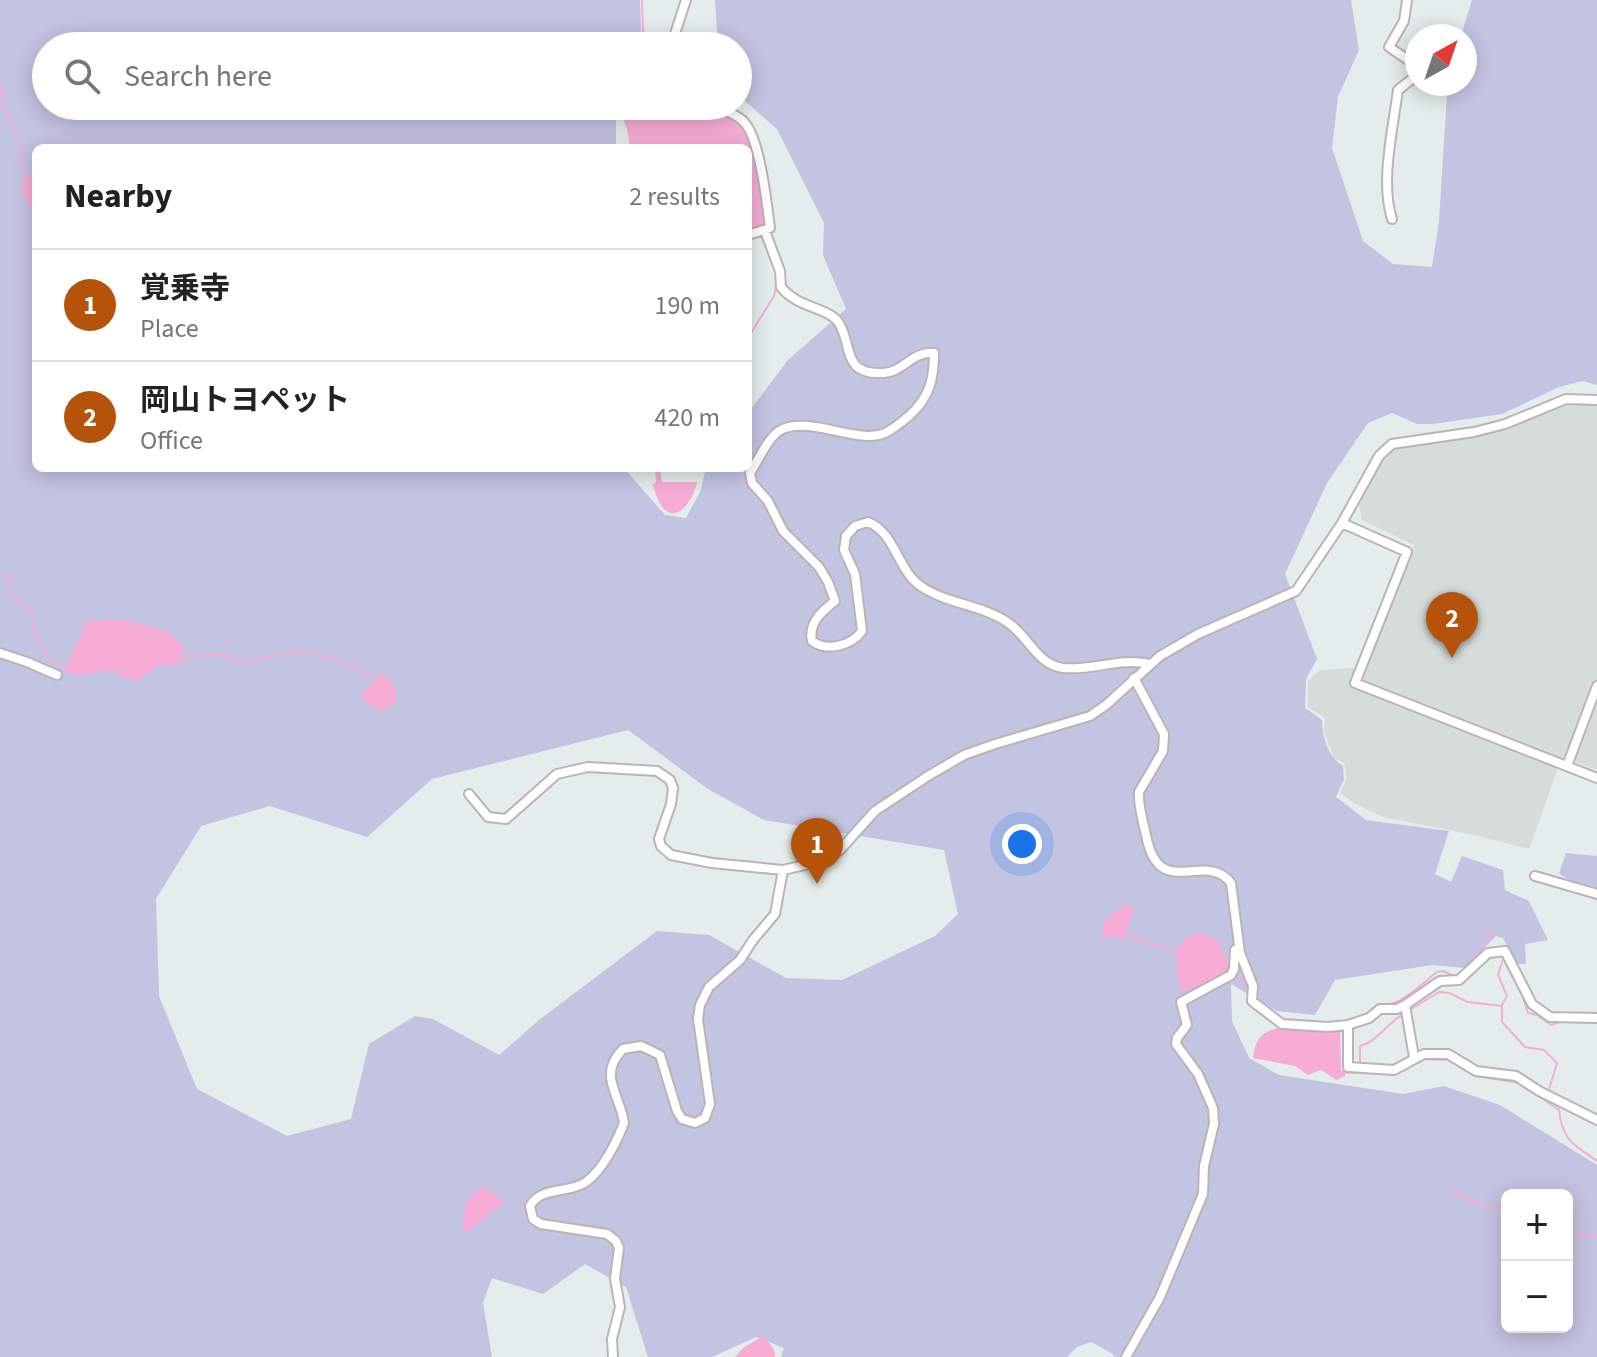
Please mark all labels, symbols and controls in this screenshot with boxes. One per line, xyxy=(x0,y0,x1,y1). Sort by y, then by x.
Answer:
north arrow xyxy=(1405,24,1477,96)
search box xyxy=(32,32,752,120)
icon: search xyxy=(60,54,104,98)
text: Search here xyxy=(124,55,272,98)
text: Nearby xyxy=(64,172,172,221)
text: 2 results xyxy=(629,178,720,215)
text: 覚乗寺 xyxy=(140,267,230,310)
text: 1 xyxy=(83,287,97,324)
text: 190 m xyxy=(654,287,720,324)
text: Place xyxy=(140,310,199,347)
text: 岡山トヨペット xyxy=(140,379,350,422)
text: 2 xyxy=(83,399,97,436)
text: 420 m xyxy=(654,399,720,436)
text: Office xyxy=(140,422,203,459)
pin: 2 xyxy=(1426,592,1478,658)
pin: 1 xyxy=(791,818,843,884)
your location xyxy=(1002,824,1042,864)
map controls xyxy=(1501,1189,1573,1333)
button: + xyxy=(1501,1189,1573,1261)
button: − xyxy=(1501,1261,1573,1333)

